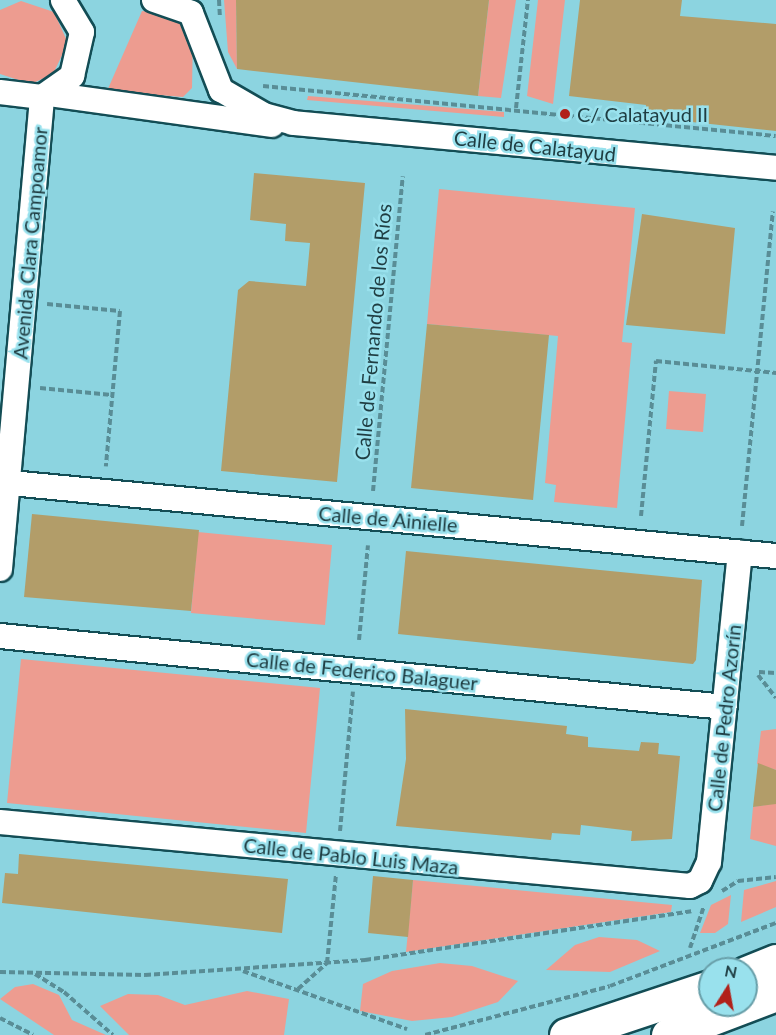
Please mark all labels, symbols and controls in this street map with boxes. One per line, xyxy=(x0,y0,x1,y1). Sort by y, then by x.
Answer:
place label: C/ Calatayud II xyxy=(577,102,708,126)
marker: C/ Calatayud II xyxy=(558,107,572,121)
street label: Avenida Clara Campoamor xyxy=(8,126,52,360)
street label: Calle de Calatayud xyxy=(453,126,617,166)
street label: Calle de Fernando de los Ríos xyxy=(350,203,396,461)
street label: Calle de Ainielle xyxy=(317,501,459,537)
street label: Calle de Pedro Azorín xyxy=(702,623,746,813)
street label: Calle de Federico Balaguer xyxy=(245,647,479,695)
street label: Calle de Pablo Luis Maza xyxy=(242,833,460,879)
north arrow xyxy=(698,957,758,1017)
text: N xyxy=(723,960,739,981)

